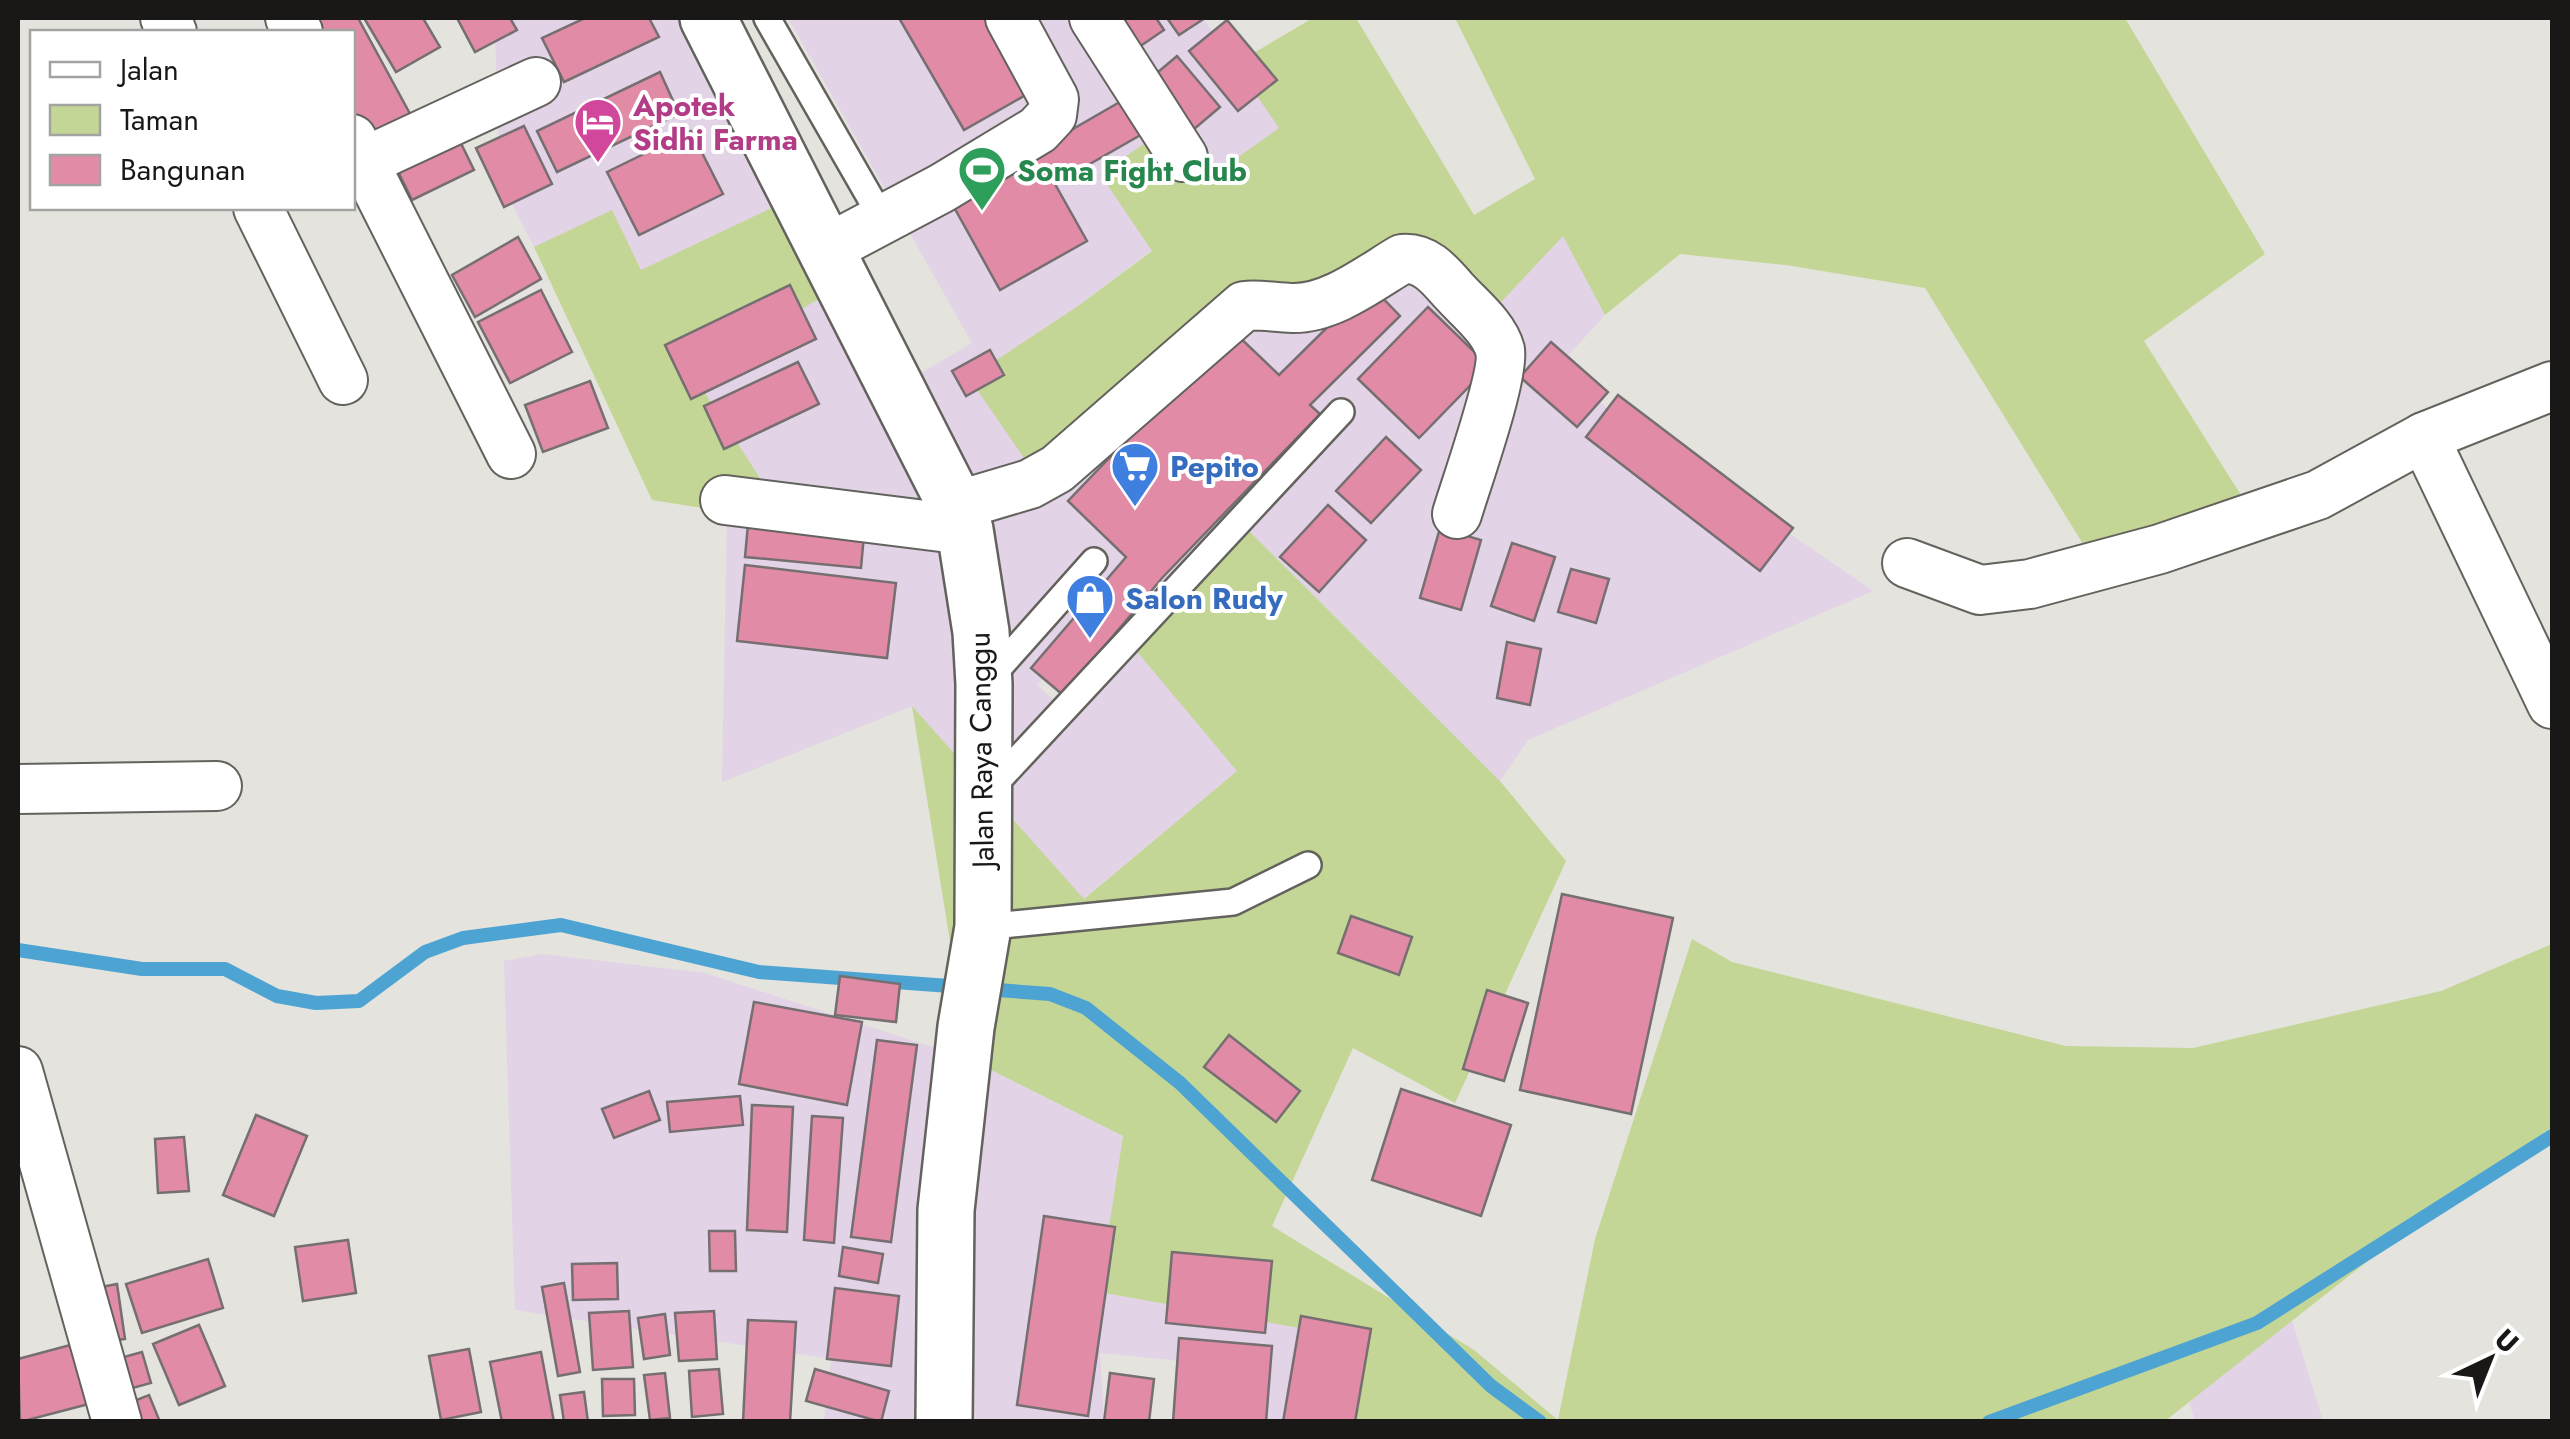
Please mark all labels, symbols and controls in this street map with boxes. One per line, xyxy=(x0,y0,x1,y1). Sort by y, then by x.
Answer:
legend xyxy=(30,30,355,210)
text: Jalan xyxy=(116,48,179,91)
place label: Apotek Sidhi Farma xyxy=(632,84,798,161)
hotel icon: Apotek Sidhi Farma xyxy=(572,96,624,164)
text: Taman xyxy=(120,98,199,141)
sports icon: Soma Fight Club xyxy=(956,144,1008,212)
text: Bangunan xyxy=(120,148,246,191)
place label: Soma Fight Club xyxy=(1017,149,1247,192)
supermarket icon: Pepito xyxy=(1109,440,1161,508)
place label: Pepito xyxy=(1170,445,1259,488)
shop icon: Salon Rudy xyxy=(1064,572,1116,640)
place label: Salon Rudy xyxy=(1125,577,1283,620)
street label: Jalan Raya Canggu xyxy=(957,632,1005,872)
north arrow xyxy=(2440,1309,2540,1409)
text: U xyxy=(2486,1319,2528,1363)

